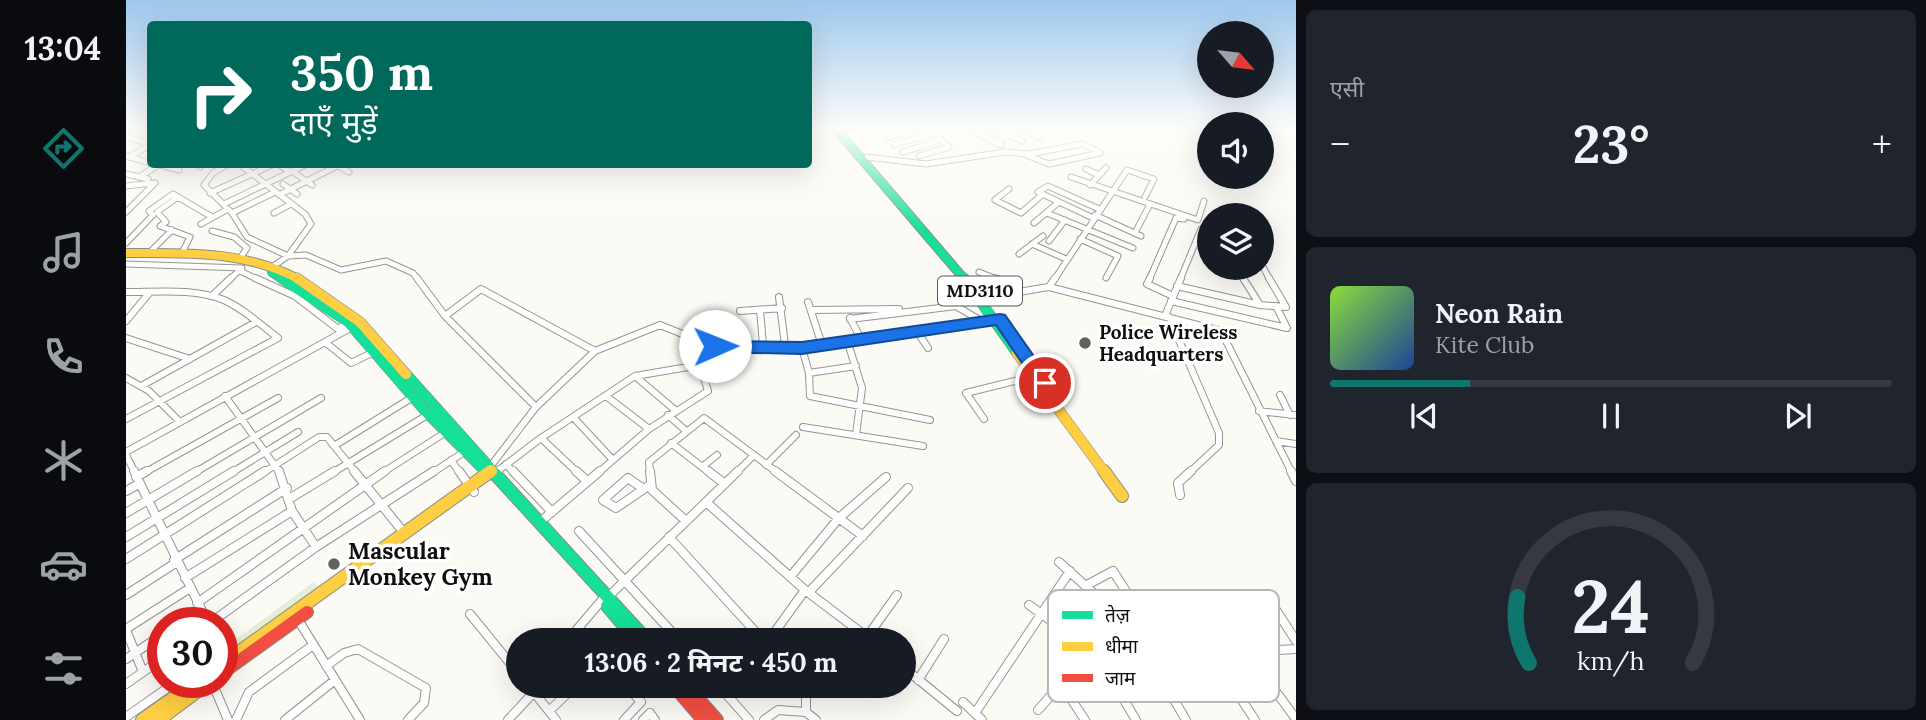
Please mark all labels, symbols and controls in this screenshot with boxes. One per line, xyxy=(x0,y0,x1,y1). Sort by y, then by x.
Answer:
north arrow xyxy=(1197,21,1274,98)
map controls xyxy=(1197,21,1274,280)
text: 13:04 xyxy=(25,28,101,69)
text: 350 m xyxy=(290,41,433,103)
icon: right xyxy=(175,49,266,140)
text: एसी xyxy=(1330,74,1364,103)
text: दाएँ मुड़ें xyxy=(290,102,378,143)
text: 23° xyxy=(1573,111,1649,177)
button: sound xyxy=(1197,112,1274,189)
text: − xyxy=(1330,120,1350,168)
text: + xyxy=(1872,120,1892,168)
icon: directions xyxy=(39,124,88,173)
button: layers xyxy=(1197,203,1274,280)
icon: music xyxy=(39,228,88,277)
road number: MD3110 xyxy=(938,276,1022,306)
text: Neon Rain xyxy=(1435,297,1563,330)
position arrow xyxy=(678,309,752,383)
place label: Police Wireless Headquarters xyxy=(1099,320,1238,366)
text: Kite Club xyxy=(1435,330,1534,359)
icon: phone xyxy=(39,332,88,381)
marker: Police Wireless Headquarters xyxy=(1077,335,1093,351)
pin xyxy=(1015,353,1075,413)
icon: arrive xyxy=(1026,364,1064,402)
icon: previous xyxy=(1405,397,1443,435)
icon: pause xyxy=(1592,397,1630,435)
icon: next xyxy=(1779,397,1817,435)
icon: climate xyxy=(39,436,88,485)
place label: Mascular Monkey Gym xyxy=(348,536,493,591)
icon: car xyxy=(39,540,88,589)
marker: Mascular Monkey Gym xyxy=(326,556,342,572)
text: 24 xyxy=(1572,560,1650,653)
legend xyxy=(1048,590,1279,702)
text: तेज़ xyxy=(1105,603,1131,627)
speed limit sign: 30 xyxy=(147,607,238,698)
text: धीमा xyxy=(1105,634,1139,658)
icon: filters xyxy=(39,644,88,693)
text: km/h xyxy=(1577,644,1645,676)
text: 13:06 · 2 मिनट · 450 m xyxy=(584,646,838,679)
text: जाम xyxy=(1105,666,1136,690)

